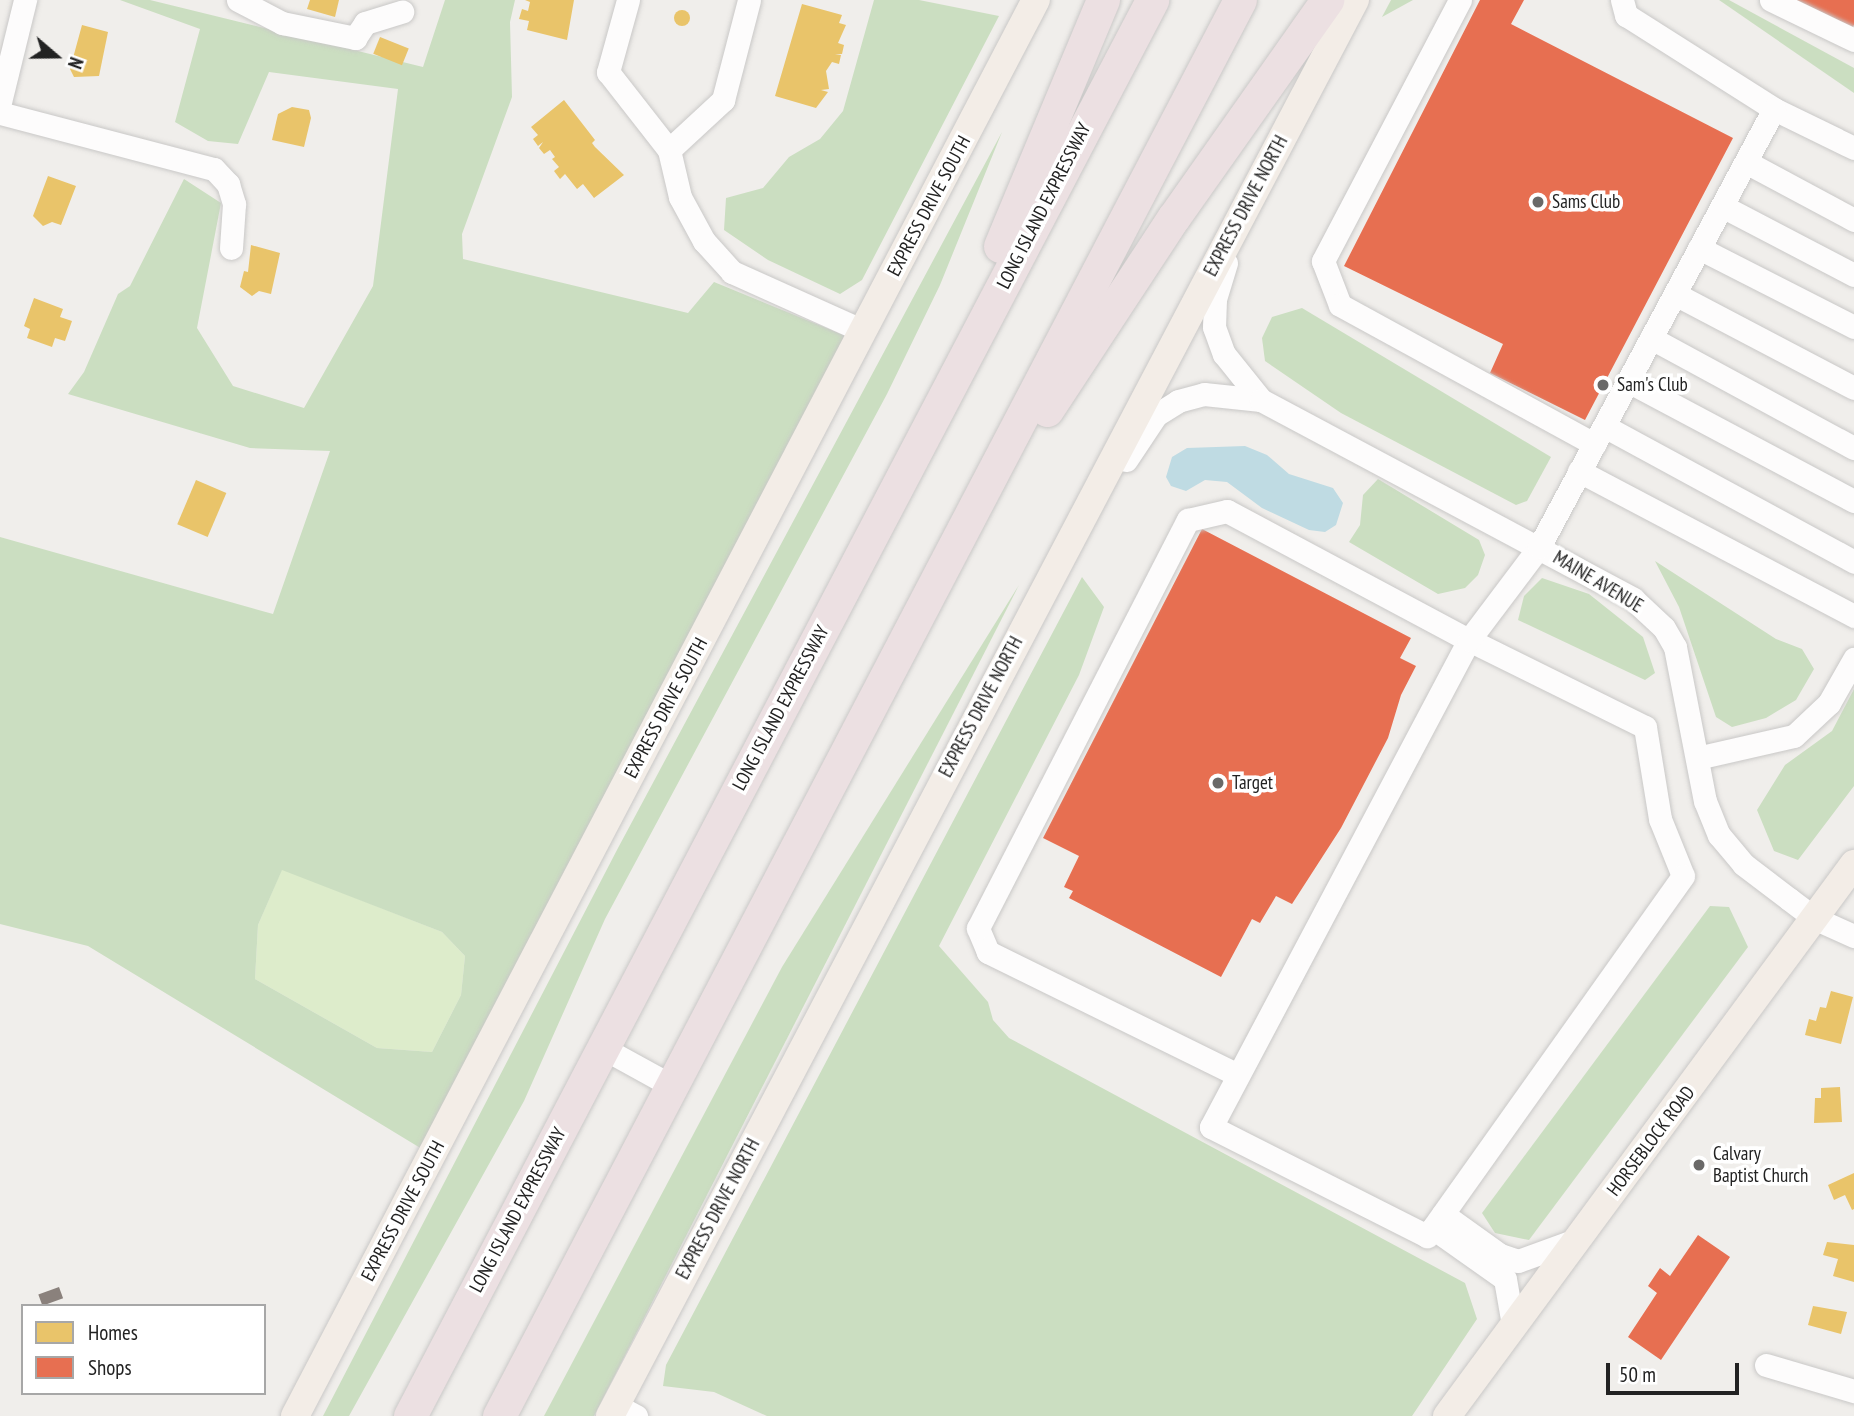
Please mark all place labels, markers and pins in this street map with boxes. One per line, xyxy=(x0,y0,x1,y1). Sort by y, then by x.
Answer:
place label: Sams Club xyxy=(1552,191,1620,213)
marker: Sams Club xyxy=(1530,194,1546,210)
place label: Sam's Club xyxy=(1617,374,1688,396)
marker: Sam's Club xyxy=(1595,377,1611,393)
place label: Target xyxy=(1232,772,1273,794)
marker: Target xyxy=(1210,775,1226,791)
place label: Calvary Baptist Church xyxy=(1713,1143,1808,1187)
marker: Calvary Baptist Church xyxy=(1691,1157,1707,1173)

